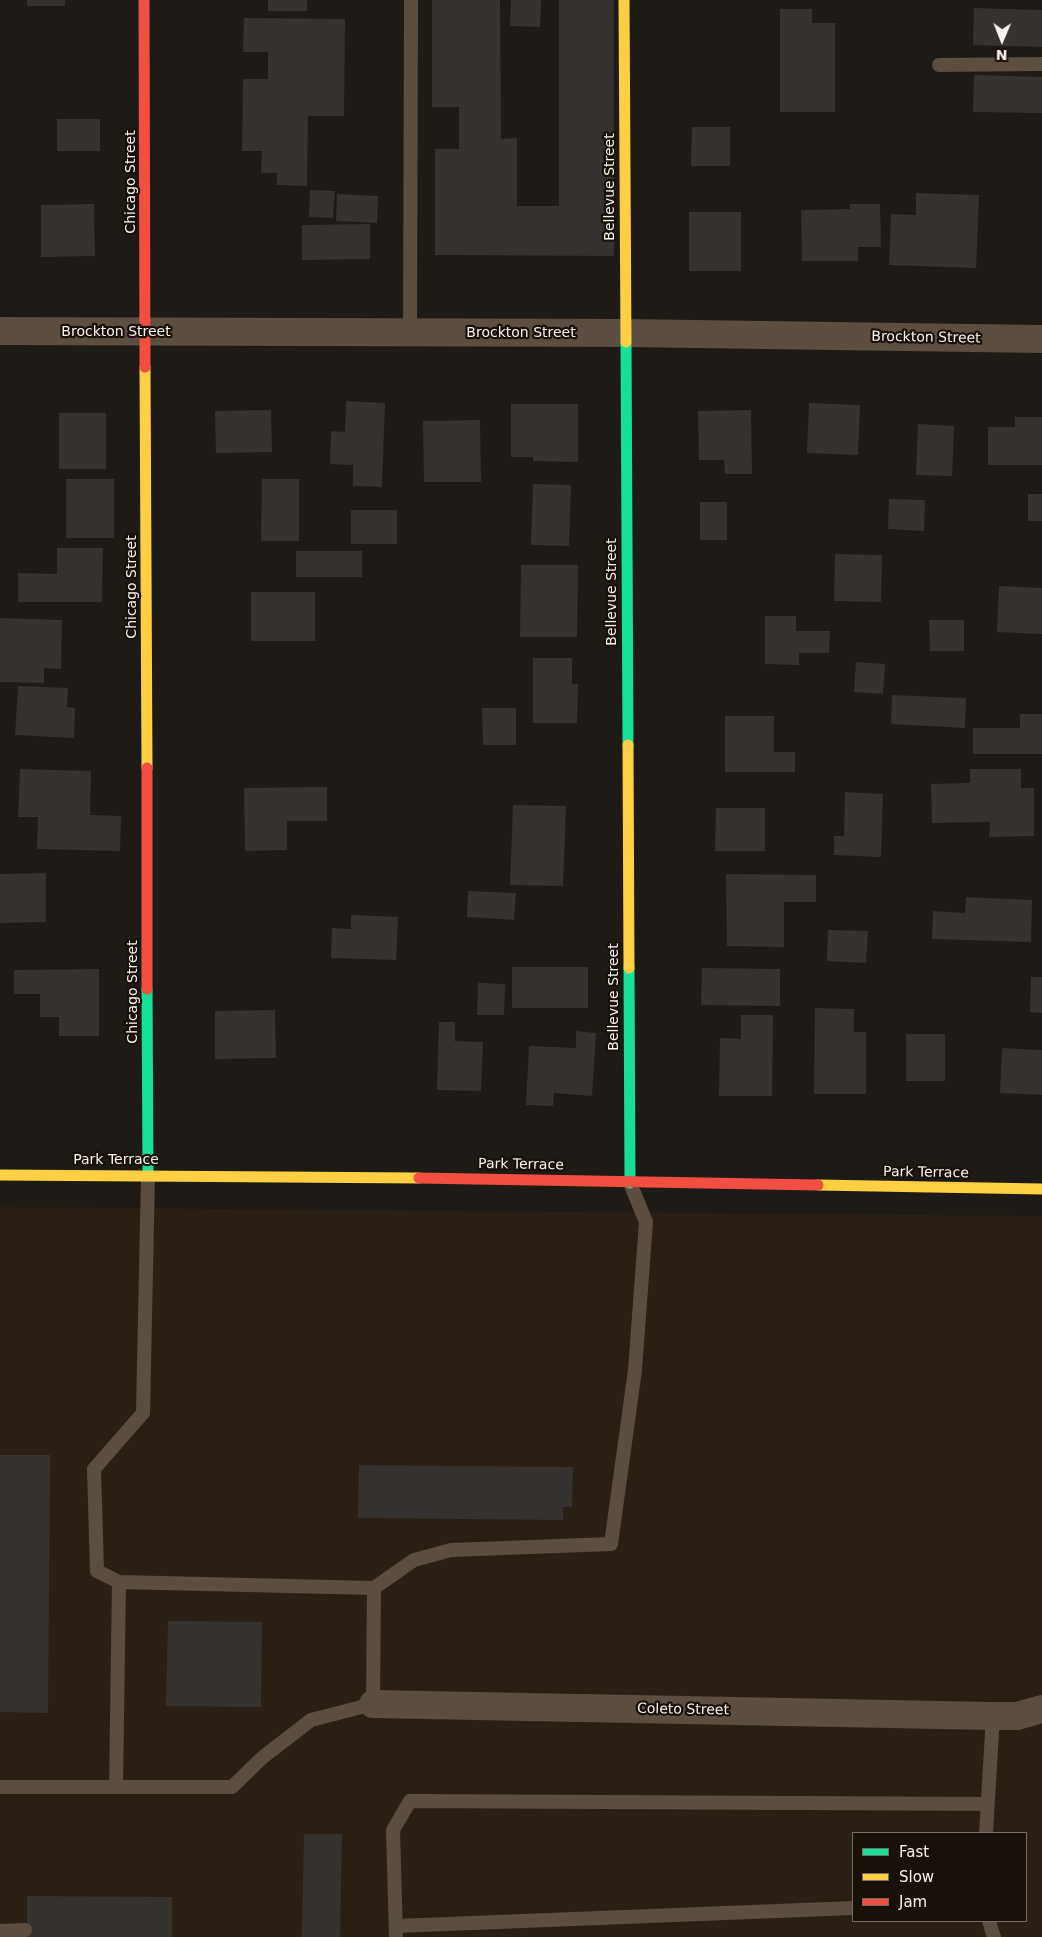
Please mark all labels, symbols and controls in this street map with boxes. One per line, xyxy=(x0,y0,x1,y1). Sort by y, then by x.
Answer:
north arrow xyxy=(977,15,1027,65)
text: N xyxy=(996,47,1008,63)
street label: Chicago Street xyxy=(123,130,139,234)
street label: Bellevue Street xyxy=(602,133,618,241)
street label: Brockton Street xyxy=(61,324,171,340)
street label: Brockton Street xyxy=(466,325,576,341)
street label: Brockton Street xyxy=(871,329,981,347)
street label: Chicago Street xyxy=(124,535,140,639)
street label: Bellevue Street xyxy=(604,538,620,646)
street label: Chicago Street xyxy=(125,940,141,1044)
street label: Bellevue Street xyxy=(606,943,622,1051)
street label: Park Terrace xyxy=(73,1152,159,1168)
street label: Park Terrace xyxy=(478,1156,564,1174)
street label: Park Terrace xyxy=(883,1164,969,1182)
street label: Coleto Street xyxy=(637,1701,729,1719)
legend xyxy=(852,1832,1027,1922)
text: Fast xyxy=(899,1843,929,1861)
text: Slow xyxy=(899,1868,934,1886)
text: Jam xyxy=(899,1893,927,1911)

